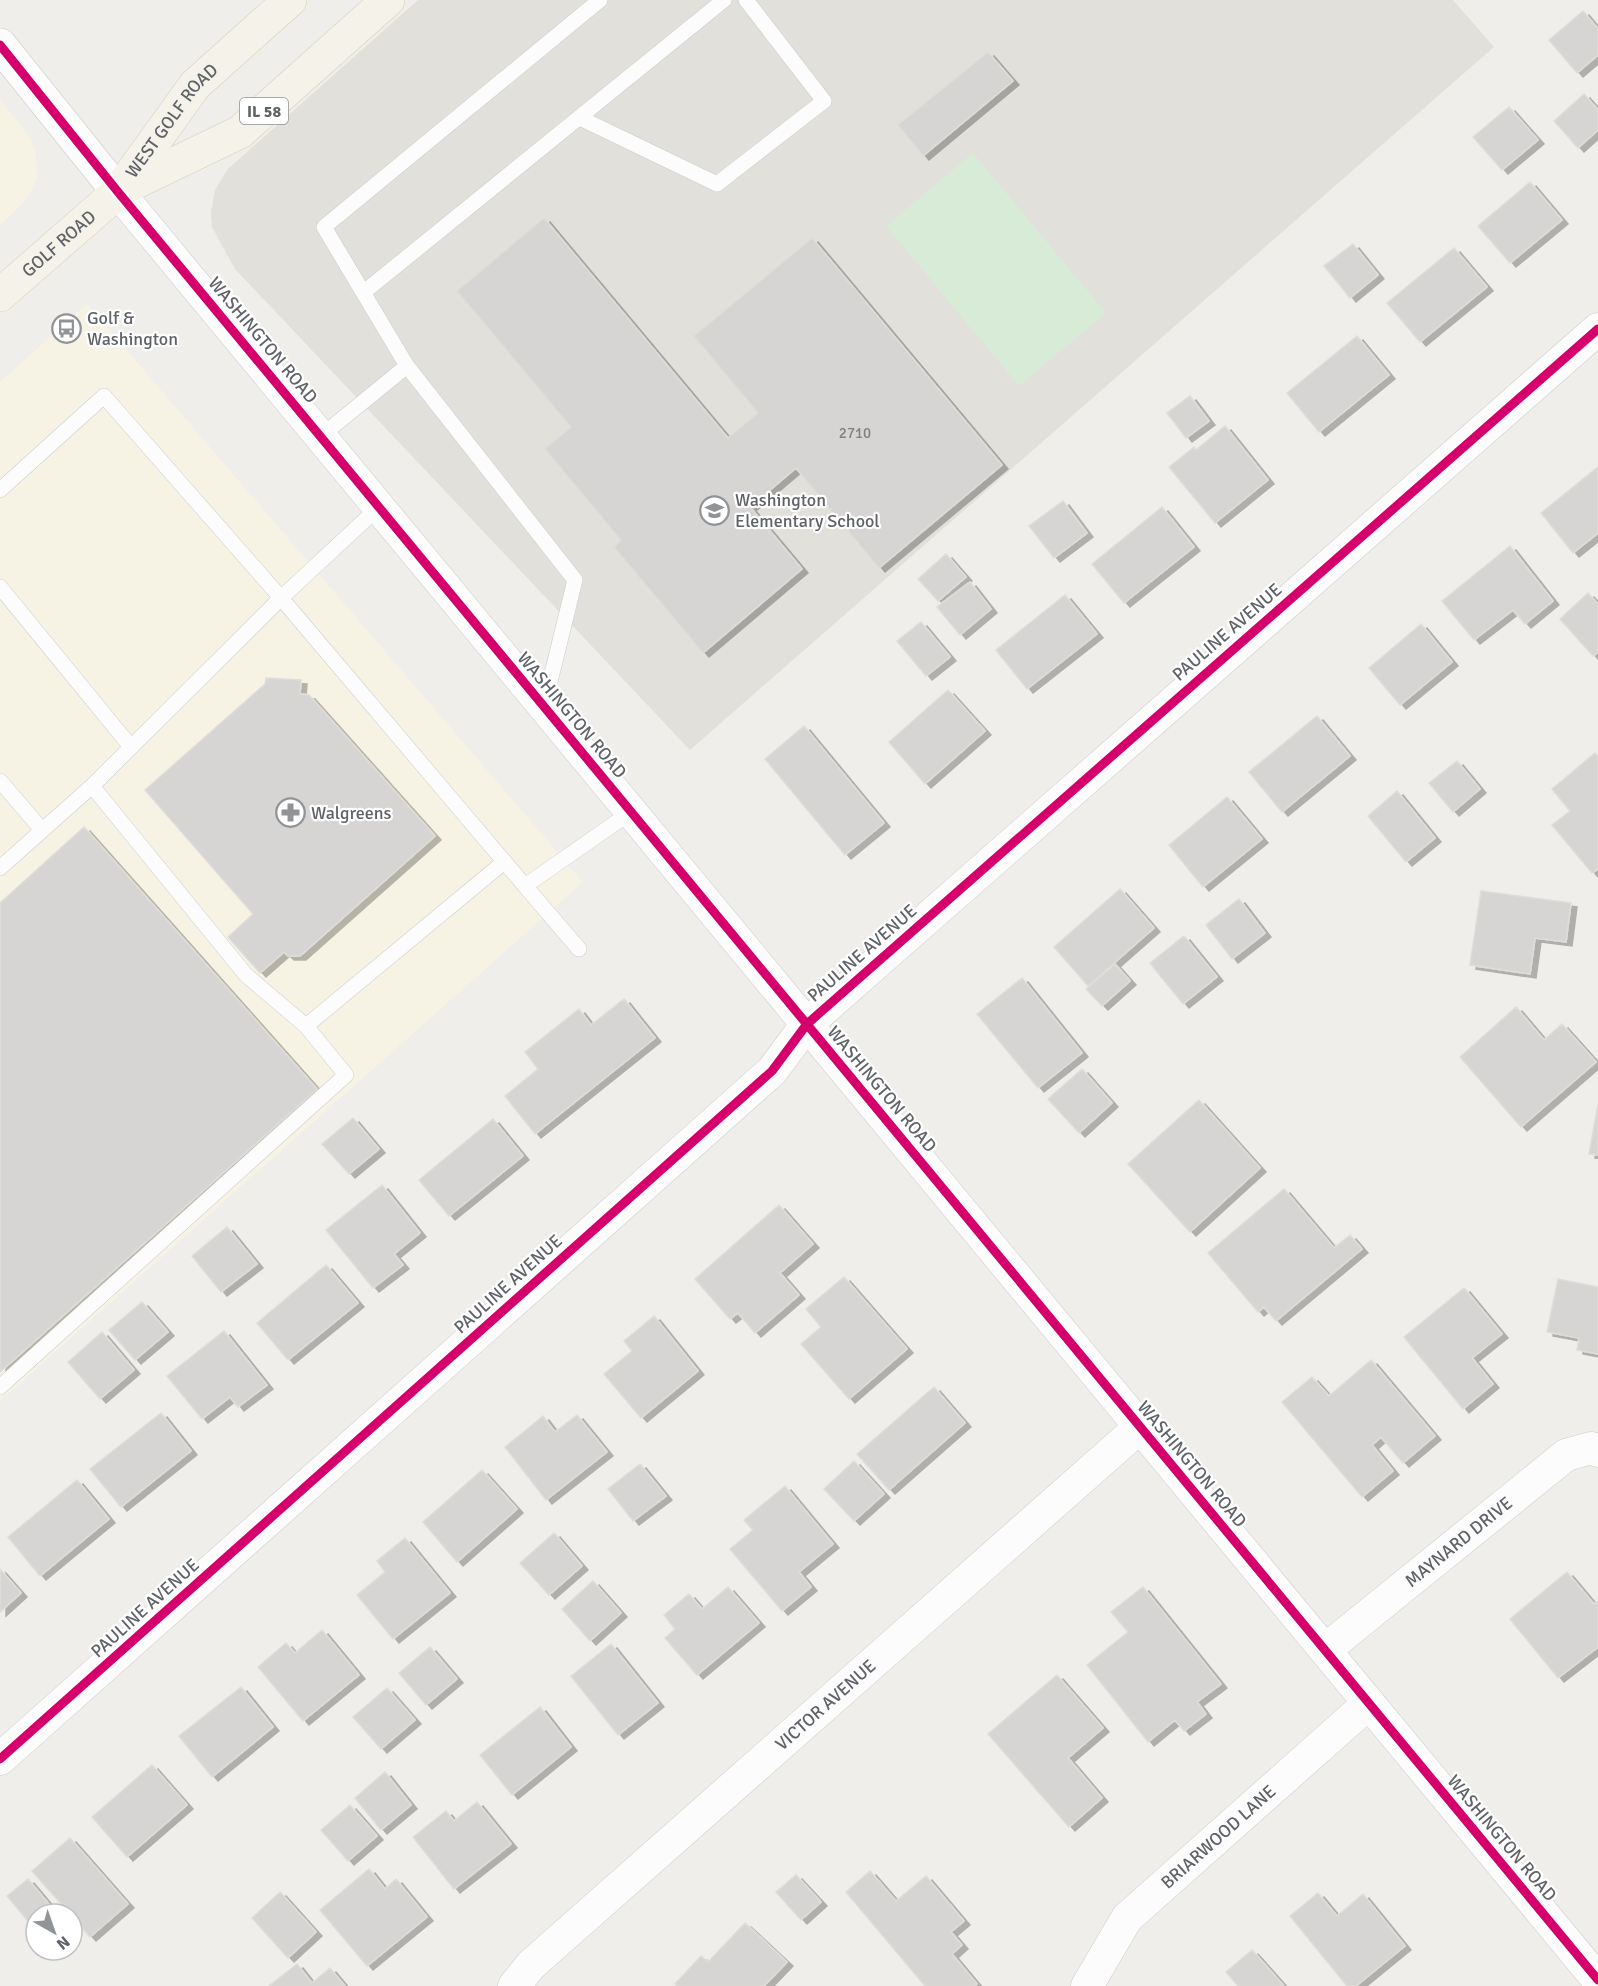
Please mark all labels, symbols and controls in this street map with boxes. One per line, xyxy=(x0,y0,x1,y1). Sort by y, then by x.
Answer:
street label: WEST GOLF ROAD xyxy=(121,59,222,182)
road number: IL 58 xyxy=(240,98,288,124)
street label: GOLF ROAD xyxy=(17,206,100,282)
street label: WASHINGTON ROAD xyxy=(204,272,322,408)
place label: Golf & Washington xyxy=(87,307,178,350)
bus stop icon: Golf & Washington xyxy=(50,312,82,344)
house number: 2710 xyxy=(839,424,871,442)
place label: Washington Elementary School xyxy=(735,489,880,532)
school or university icon: Washington Elementary School xyxy=(698,494,730,526)
street label: PAULINE AVENUE xyxy=(1168,578,1286,686)
street label: WASHINGTON ROAD xyxy=(513,647,631,783)
pharmacy icon: Walgreens xyxy=(274,797,306,829)
place label: Walgreens xyxy=(311,802,392,824)
street label: PAULINE AVENUE xyxy=(803,899,921,1007)
street label: WASHINGTON ROAD xyxy=(823,1021,941,1157)
street label: PAULINE AVENUE xyxy=(449,1230,567,1338)
street label: WASHINGTON ROAD xyxy=(1133,1396,1251,1532)
street label: MAYNARD DRIVE xyxy=(1401,1492,1517,1592)
street label: PAULINE AVENUE xyxy=(86,1554,204,1662)
street label: VICTOR AVENUE xyxy=(771,1655,880,1755)
street label: WASHINGTON ROAD xyxy=(1443,1770,1561,1906)
street label: BRIARWOOD LANE xyxy=(1156,1780,1280,1894)
north arrow xyxy=(24,1902,84,1962)
text: N xyxy=(52,1931,74,1954)

